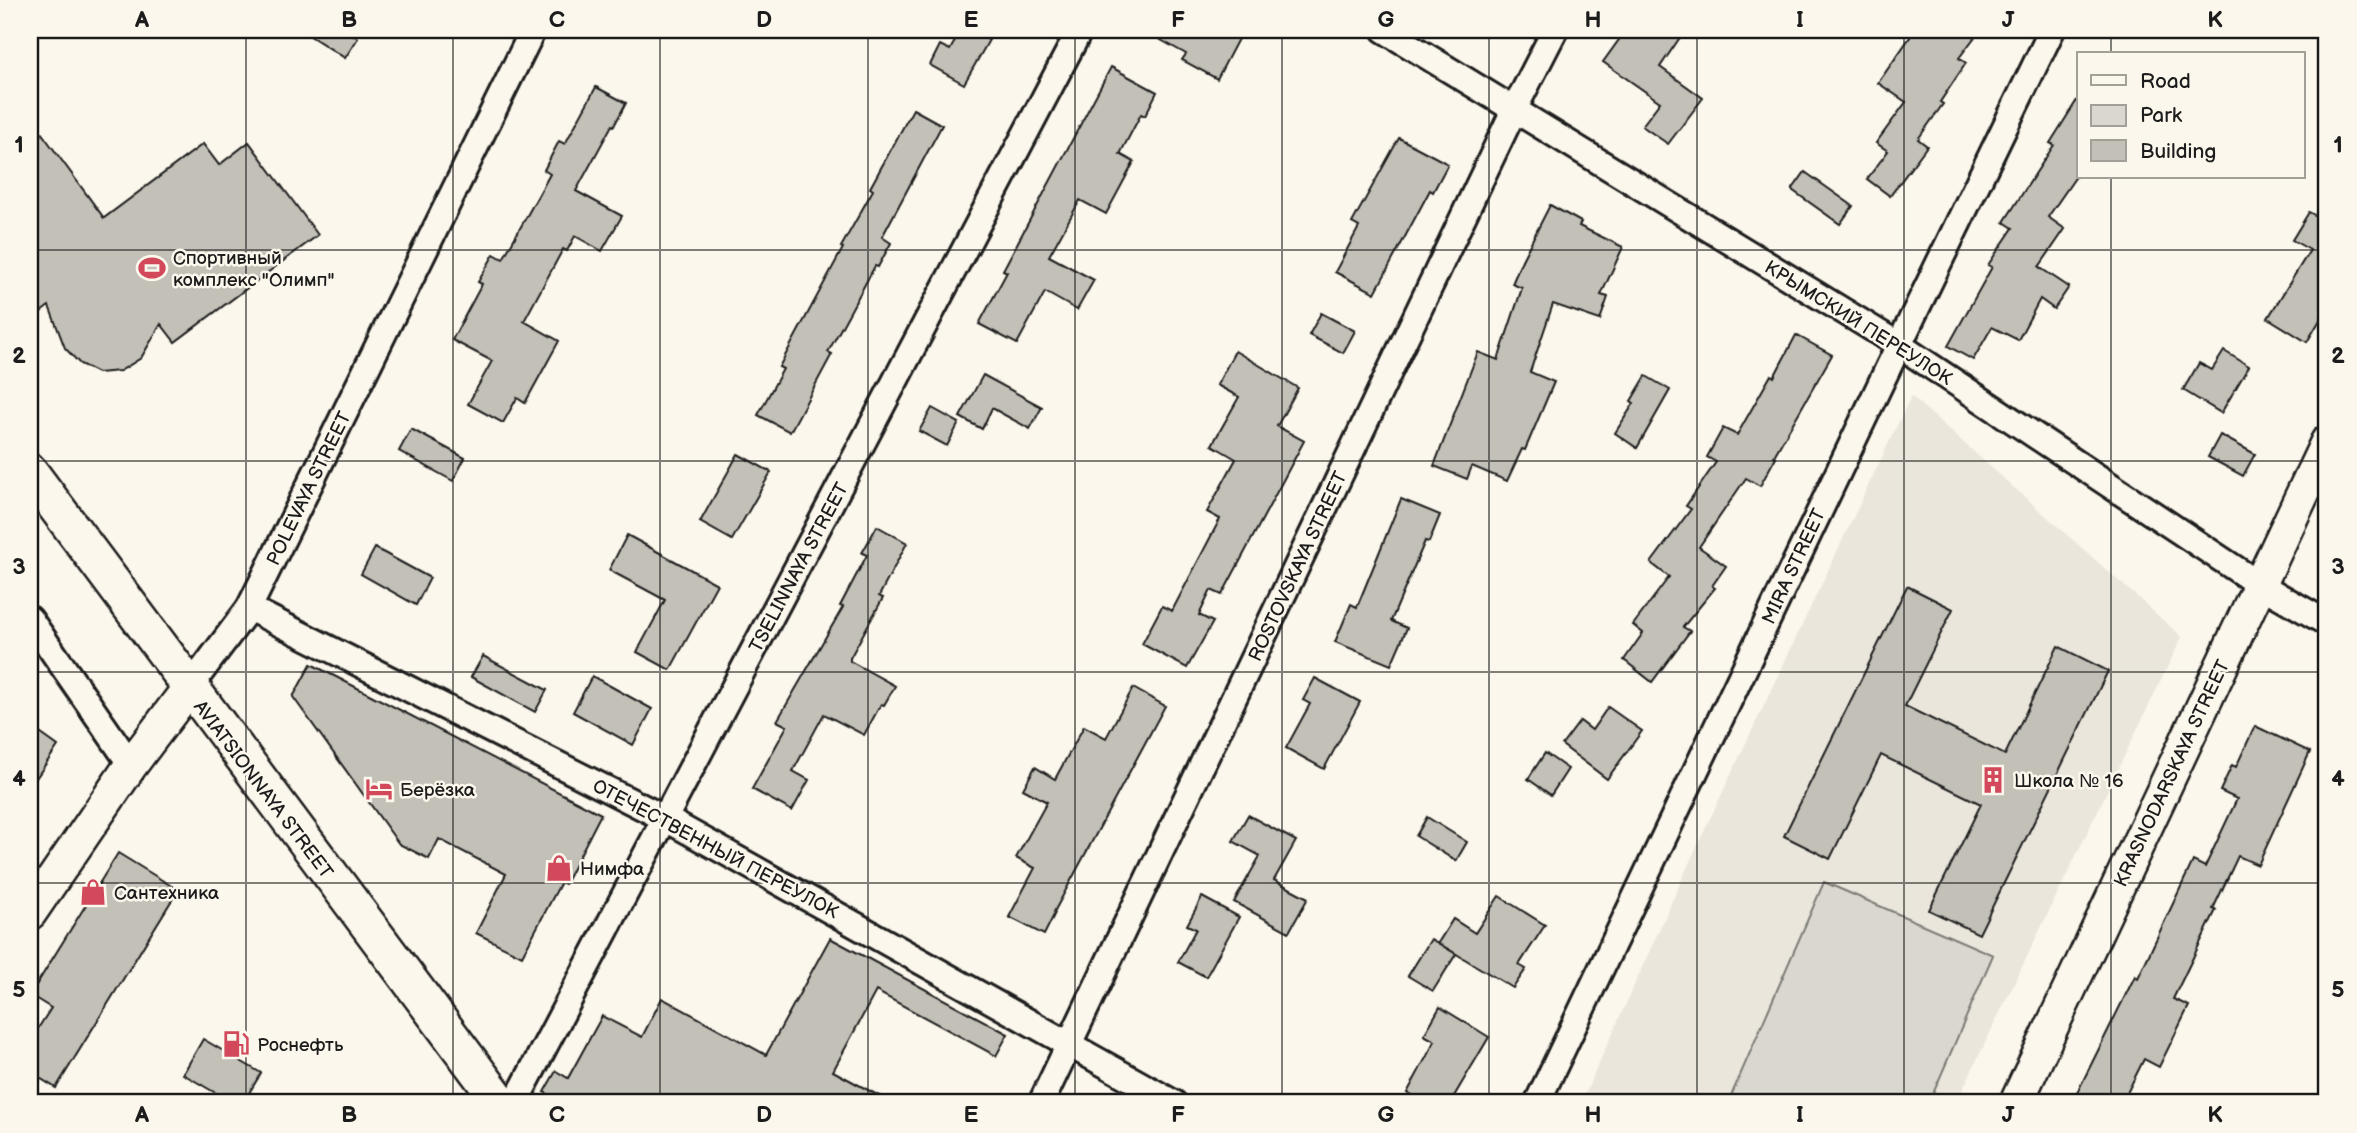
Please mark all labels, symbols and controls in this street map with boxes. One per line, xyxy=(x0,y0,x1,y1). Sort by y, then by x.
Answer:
text: A xyxy=(134,6,150,34)
text: B xyxy=(341,6,357,34)
text: C xyxy=(549,6,565,34)
text: D xyxy=(756,6,772,34)
text: E xyxy=(964,6,979,34)
text: F xyxy=(1171,6,1185,34)
text: G xyxy=(1378,6,1395,34)
text: H xyxy=(1584,6,1602,34)
text: I xyxy=(1796,6,1804,34)
text: J xyxy=(2002,6,2015,34)
text: K xyxy=(2207,6,2223,34)
legend xyxy=(2077,52,2304,178)
text: Road xyxy=(2140,69,2191,94)
text: Park xyxy=(2140,103,2183,128)
text: 1 xyxy=(14,131,24,159)
text: 1 xyxy=(2333,131,2343,159)
text: Building xyxy=(2140,139,2216,164)
place label: Спортивный комплекс "Олимп" xyxy=(173,247,335,292)
sports icon: Спортивный комплекс "Олимп" xyxy=(137,253,167,283)
street label: КРЫМСКИЙ ПЕРЕУЛОК xyxy=(1760,256,1957,391)
text: 2 xyxy=(12,342,26,370)
text: 2 xyxy=(2331,342,2345,370)
street label: POLEVAYA STREET xyxy=(262,407,357,569)
street label: ROSTOVSKAYA STREET xyxy=(1244,467,1353,665)
street label: TSELINNAYA STREET xyxy=(745,478,854,657)
street label: MIRA STREET xyxy=(1758,505,1831,628)
text: 3 xyxy=(12,553,26,581)
text: 3 xyxy=(2331,553,2345,581)
street label: KRASNODARSKAYA STREET xyxy=(2110,656,2235,891)
street label: AVIATSIONNAYA STREET xyxy=(188,696,338,884)
text: 4 xyxy=(12,765,26,793)
building icon: Школа № 16 xyxy=(1978,765,2008,795)
text: 4 xyxy=(2331,765,2345,793)
place label: Школа № 16 xyxy=(2014,770,2124,793)
hotel icon: Берёзка xyxy=(364,774,394,804)
street label: ОТЕЧЕСТВЕННЫЙ ПЕРЕУЛОК xyxy=(588,775,843,924)
place label: Берёзка xyxy=(400,779,475,802)
shop icon: Нимфа xyxy=(544,853,574,883)
place label: Нимфа xyxy=(580,858,644,881)
shop icon: Сантехника xyxy=(78,877,108,907)
place label: Сантехника xyxy=(114,882,219,905)
text: 5 xyxy=(12,976,26,1004)
text: 5 xyxy=(2331,976,2345,1004)
fuel station icon: Роснефть xyxy=(221,1029,251,1059)
place label: Роснефть xyxy=(257,1034,344,1057)
text: A xyxy=(134,1101,150,1129)
text: B xyxy=(341,1101,357,1129)
text: C xyxy=(549,1101,565,1129)
text: D xyxy=(756,1101,772,1129)
text: E xyxy=(964,1101,979,1129)
text: F xyxy=(1171,1101,1185,1129)
text: G xyxy=(1378,1101,1395,1129)
text: H xyxy=(1584,1101,1602,1129)
text: I xyxy=(1796,1101,1804,1129)
text: J xyxy=(2002,1101,2015,1129)
text: K xyxy=(2207,1101,2223,1129)

